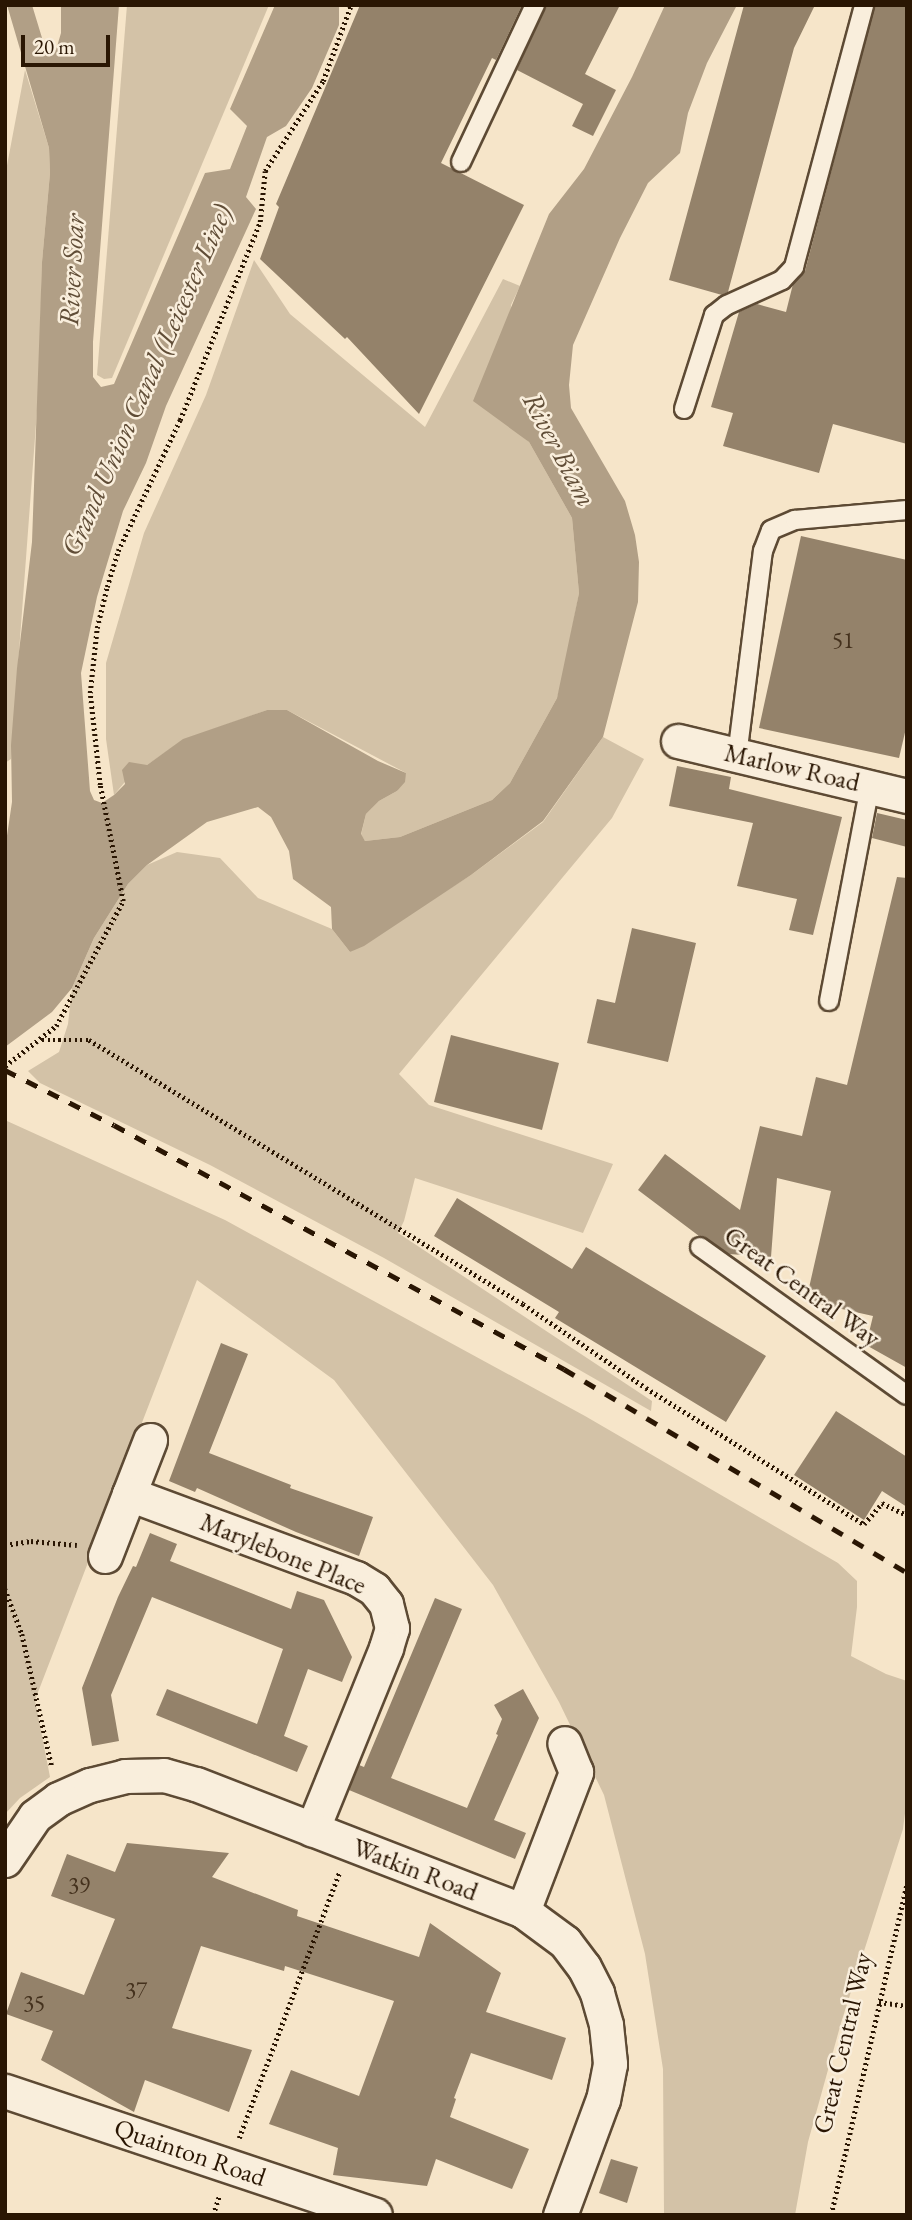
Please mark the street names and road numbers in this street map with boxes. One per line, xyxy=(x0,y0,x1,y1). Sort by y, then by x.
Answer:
street label: Marlow Road xyxy=(721,737,863,799)
street label: Great Central Way xyxy=(718,1220,886,1354)
street label: Marylebone Place xyxy=(195,1507,371,1601)
street label: Watkin Road xyxy=(348,1832,482,1908)
street label: Great Central Way xyxy=(807,1949,879,2137)
street label: Quainton Road xyxy=(110,2112,270,2194)

